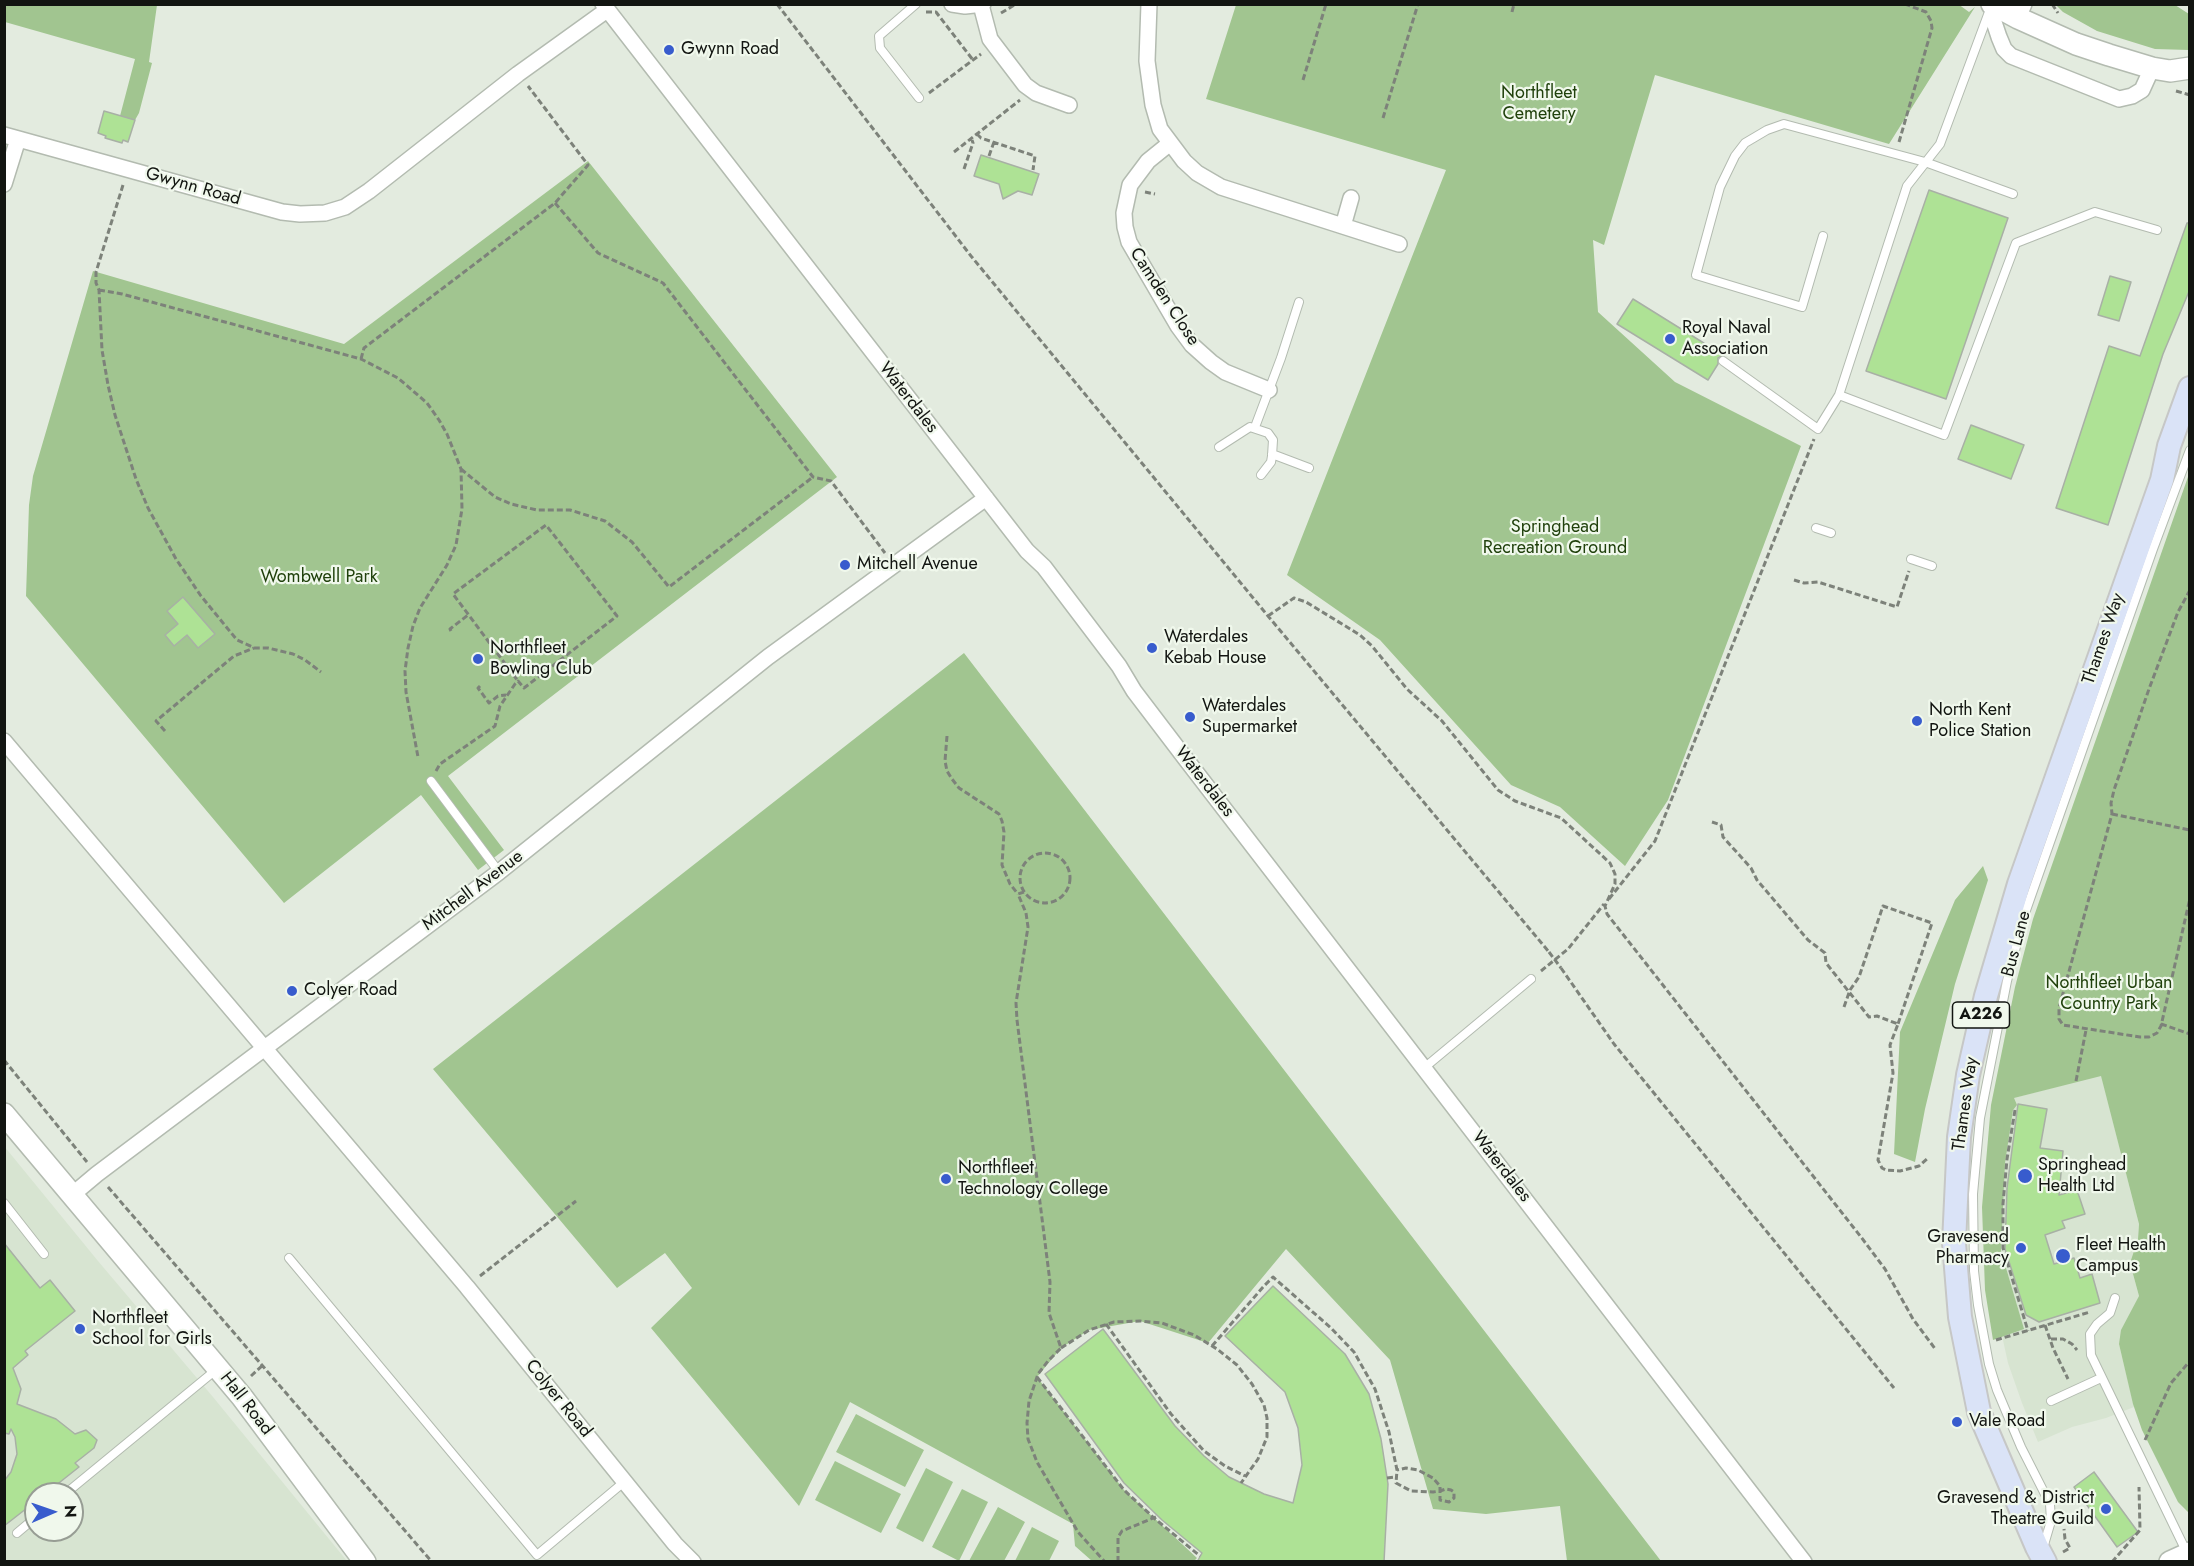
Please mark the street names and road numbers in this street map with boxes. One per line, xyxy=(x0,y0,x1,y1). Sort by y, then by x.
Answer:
street label: Gwynn Road xyxy=(143,163,243,211)
street label: Camden Close xyxy=(1124,244,1204,350)
street label: Waterdales xyxy=(874,358,942,438)
street label: Thames Way xyxy=(2078,591,2130,687)
street label: Waterdales xyxy=(1170,742,1238,822)
street label: Mitchell Avenue xyxy=(418,846,528,936)
street label: Bus Lane xyxy=(1998,909,2036,979)
road number: A226 xyxy=(1952,1002,2010,1028)
street label: Thames Way xyxy=(1949,1055,1983,1153)
street label: Waterdales xyxy=(1467,1127,1535,1207)
street label: Colyer Road xyxy=(520,1356,596,1442)
street label: Hall Road xyxy=(215,1368,277,1440)

